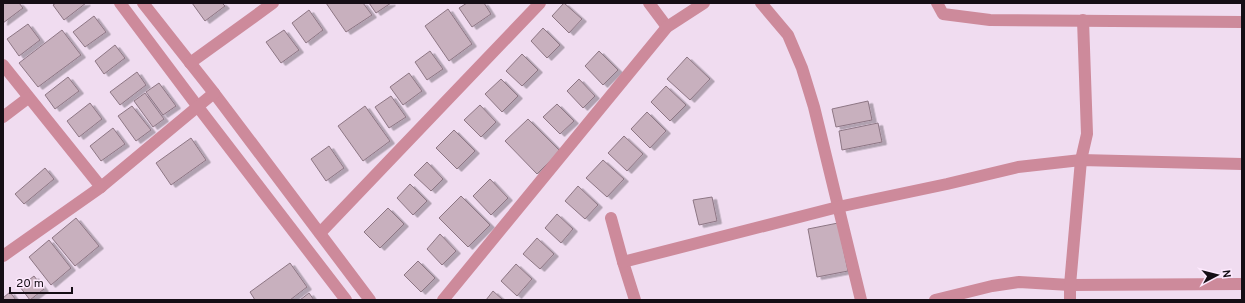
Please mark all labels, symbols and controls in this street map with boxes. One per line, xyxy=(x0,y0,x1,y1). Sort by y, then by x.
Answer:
north arrow xyxy=(1197,255,1237,295)
scale bar xyxy=(10,269,72,295)
text: N xyxy=(1219,269,1233,279)
text: 20 m xyxy=(16,276,44,292)

